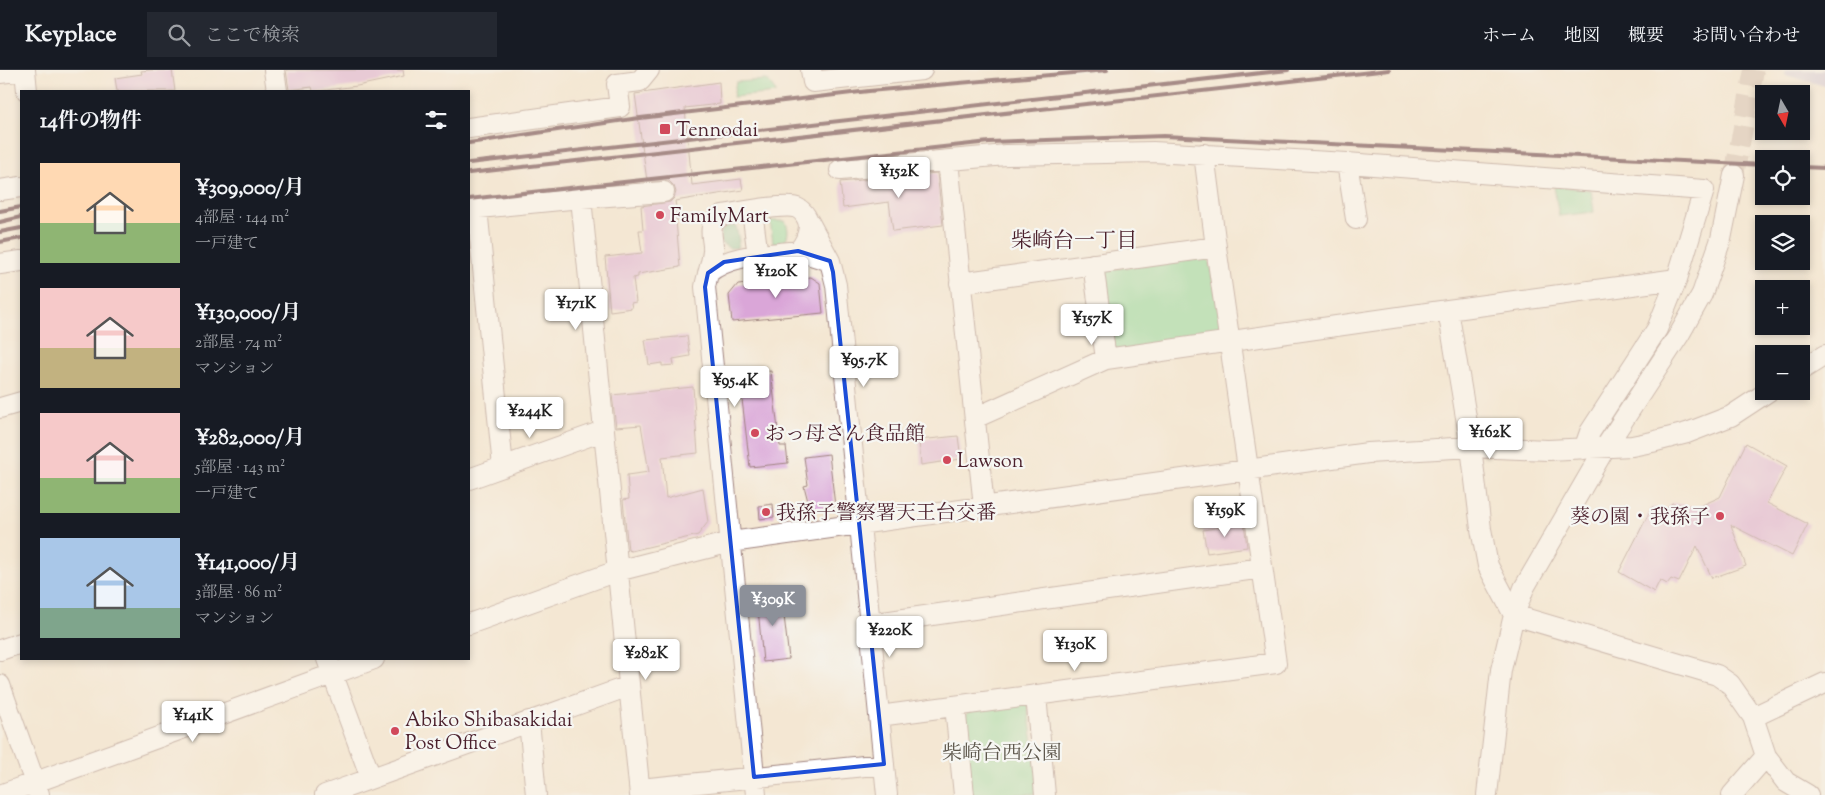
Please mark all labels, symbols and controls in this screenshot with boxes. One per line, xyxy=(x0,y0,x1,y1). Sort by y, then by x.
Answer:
search box xyxy=(147,12,497,57)
text: Keyplace xyxy=(25,18,117,52)
icon: search xyxy=(165,21,193,49)
text: ここで検索 xyxy=(205,23,300,50)
text: ホーム xyxy=(1482,24,1536,50)
text: 地図 xyxy=(1564,24,1600,50)
text: 概要 xyxy=(1628,24,1664,50)
text: お問い合わせ xyxy=(1692,24,1800,50)
north arrow xyxy=(1755,85,1810,140)
map controls xyxy=(1755,85,1810,400)
icon: filters xyxy=(422,106,450,134)
text: 14件の物件 xyxy=(40,107,142,137)
place label: Tennodai xyxy=(676,117,759,146)
marker: Tennodai xyxy=(658,122,672,136)
button: locate xyxy=(1755,150,1810,205)
pin: ¥152K xyxy=(864,156,934,199)
text: ¥152K xyxy=(879,161,919,184)
text: ¥309,000/月 xyxy=(195,174,305,204)
icon: home xyxy=(80,183,140,243)
place label: FamilyMart xyxy=(670,203,769,232)
text: 4部屋 · 144 m² xyxy=(195,207,290,230)
marker: FamilyMart xyxy=(654,209,666,221)
button: layers xyxy=(1755,215,1810,270)
district label: 柴崎台一丁目 xyxy=(1011,227,1137,257)
text: 一戸建て xyxy=(195,233,259,256)
pin: ¥120K xyxy=(741,256,811,299)
text: ¥120K xyxy=(754,261,798,284)
button: + xyxy=(1755,280,1810,335)
pin: ¥171K xyxy=(541,288,611,331)
text: ¥171K xyxy=(556,293,596,316)
text: ¥130,000/月 xyxy=(195,299,301,329)
pin: ¥157K xyxy=(1057,304,1127,346)
icon: home xyxy=(80,308,140,368)
text: ¥157K xyxy=(1072,308,1112,331)
text: 2部屋 · 74 m² xyxy=(195,332,282,355)
button: − xyxy=(1755,345,1810,400)
pin: ¥95.7K xyxy=(823,346,905,388)
text: ¥95.7K xyxy=(840,350,888,373)
text: マンション xyxy=(195,358,274,381)
pin: ¥95.4K xyxy=(694,366,776,408)
text: ¥95.4K xyxy=(711,370,759,393)
pin: ¥244K xyxy=(495,396,565,439)
text: ¥244K xyxy=(507,401,553,424)
pin: ¥162K xyxy=(1455,418,1525,460)
place label: おっ母さん食品館 xyxy=(765,421,925,450)
text: ¥162K xyxy=(1469,422,1511,445)
text: ¥282,000/月 xyxy=(195,424,305,454)
marker: おっ母さん食品館 xyxy=(749,427,761,439)
icon: home xyxy=(80,433,140,493)
place label: Lawson xyxy=(957,448,1024,477)
marker: Lawson xyxy=(941,454,953,466)
text: 5部屋 · 143 m² xyxy=(195,457,285,480)
text: 一戸建て xyxy=(195,483,259,506)
pin: ¥159K xyxy=(1190,496,1260,538)
place label: 我孫子警察署天王台交番 xyxy=(776,500,996,529)
text: ¥159K xyxy=(1205,500,1245,523)
place label: 葵の園・我孫子 xyxy=(1570,504,1710,533)
marker: 我孫子警察署天王台交番 xyxy=(760,506,772,518)
marker: 葵の園・我孫子 xyxy=(1714,510,1726,522)
text: ¥141,000/月 xyxy=(195,549,300,579)
icon: home xyxy=(80,558,140,618)
text: 3部屋 · 86 m² xyxy=(195,582,282,605)
pin: ¥309K xyxy=(738,584,808,627)
text: ¥309K xyxy=(751,589,795,612)
text: マンション xyxy=(195,608,274,631)
pin: ¥220K xyxy=(855,616,925,658)
text: ¥220K xyxy=(867,620,913,643)
pin: ¥130K xyxy=(1040,630,1110,672)
text: ¥130K xyxy=(1054,634,1096,657)
pin: ¥282K xyxy=(611,638,681,681)
text: ¥282K xyxy=(624,643,668,666)
pin: ¥141K xyxy=(158,700,228,743)
text: ¥141K xyxy=(173,705,213,728)
place label: Abiko Shibasakidai Post Office xyxy=(405,707,573,759)
marker: Abiko Shibasakidai Post Office xyxy=(389,725,401,737)
park label: 柴崎台西公園 xyxy=(942,740,1062,769)

